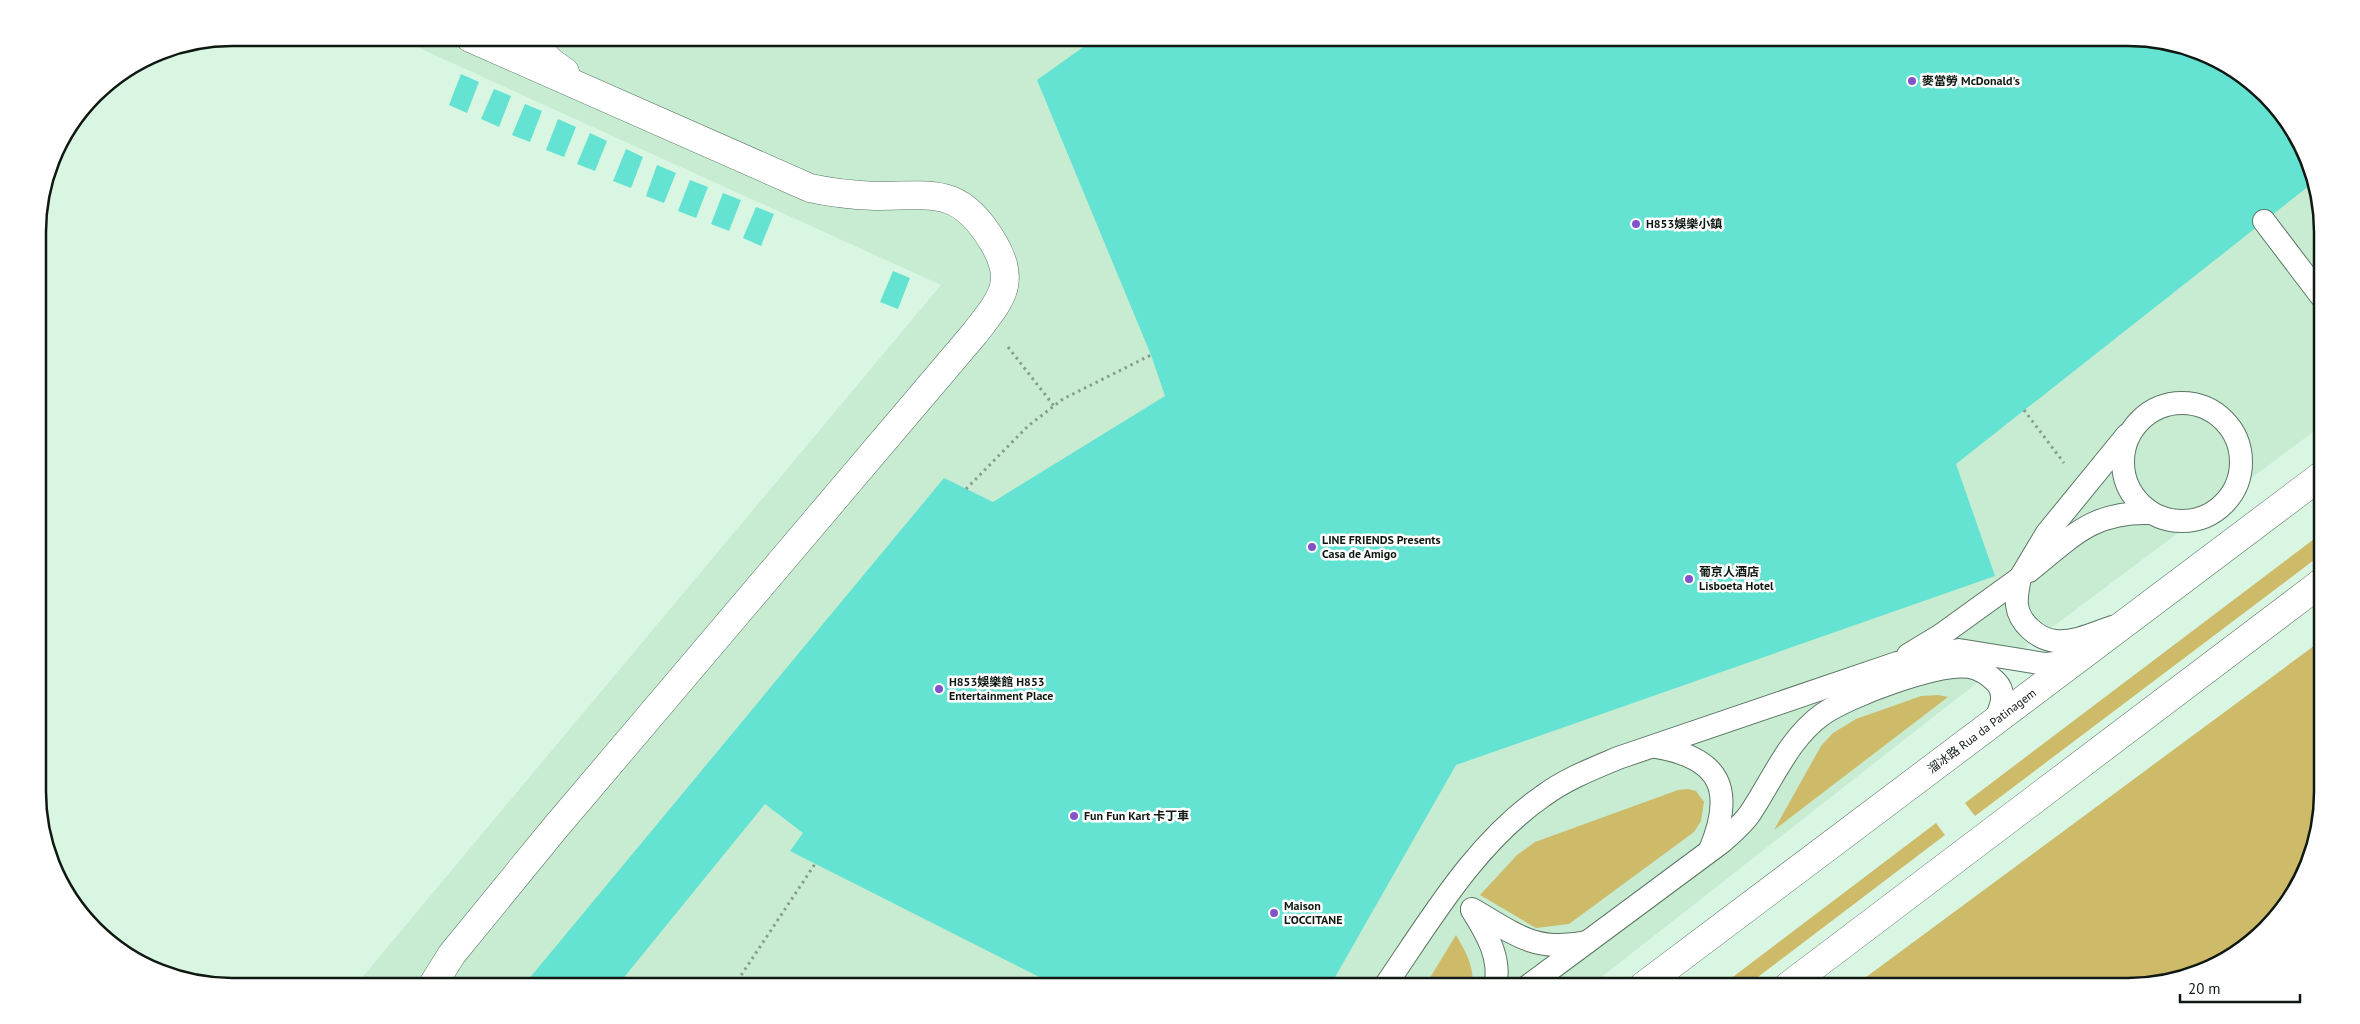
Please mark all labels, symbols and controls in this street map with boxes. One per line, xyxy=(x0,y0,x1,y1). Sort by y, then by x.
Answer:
place label: 麥當勞 McDonald's xyxy=(1922,73,2020,88)
marker: 麥當勞 McDonald's xyxy=(1906,75,1918,87)
place label: H853娛樂小鎮 xyxy=(1646,216,1722,231)
marker: H853娛樂小鎮 xyxy=(1630,218,1642,230)
place label: LINE FRIENDS Presents Casa de Amigo xyxy=(1322,532,1441,561)
marker: LINE FRIENDS Presents Casa de Amigo xyxy=(1306,541,1318,553)
place label: 葡京人酒店 Lisboeta Hotel xyxy=(1699,564,1774,593)
marker: 葡京人酒店 Lisboeta Hotel xyxy=(1683,573,1695,585)
place label: H853娛樂館 H853 Entertainment Place xyxy=(949,674,1053,703)
marker: H853娛樂館 H853 Entertainment Place xyxy=(933,683,945,695)
street label: 溜冰路 Rua da Patinagem xyxy=(1925,685,2039,776)
place label: Fun Fun Kart 卡丁車 xyxy=(1084,808,1189,823)
marker: Fun Fun Kart 卡丁車 xyxy=(1068,810,1080,822)
place label: Maison L’OCCITANE xyxy=(1284,898,1342,927)
marker: Maison L’OCCITANE xyxy=(1268,907,1280,919)
scale bar xyxy=(2180,972,2300,1004)
text: 20 m xyxy=(2188,979,2221,998)

